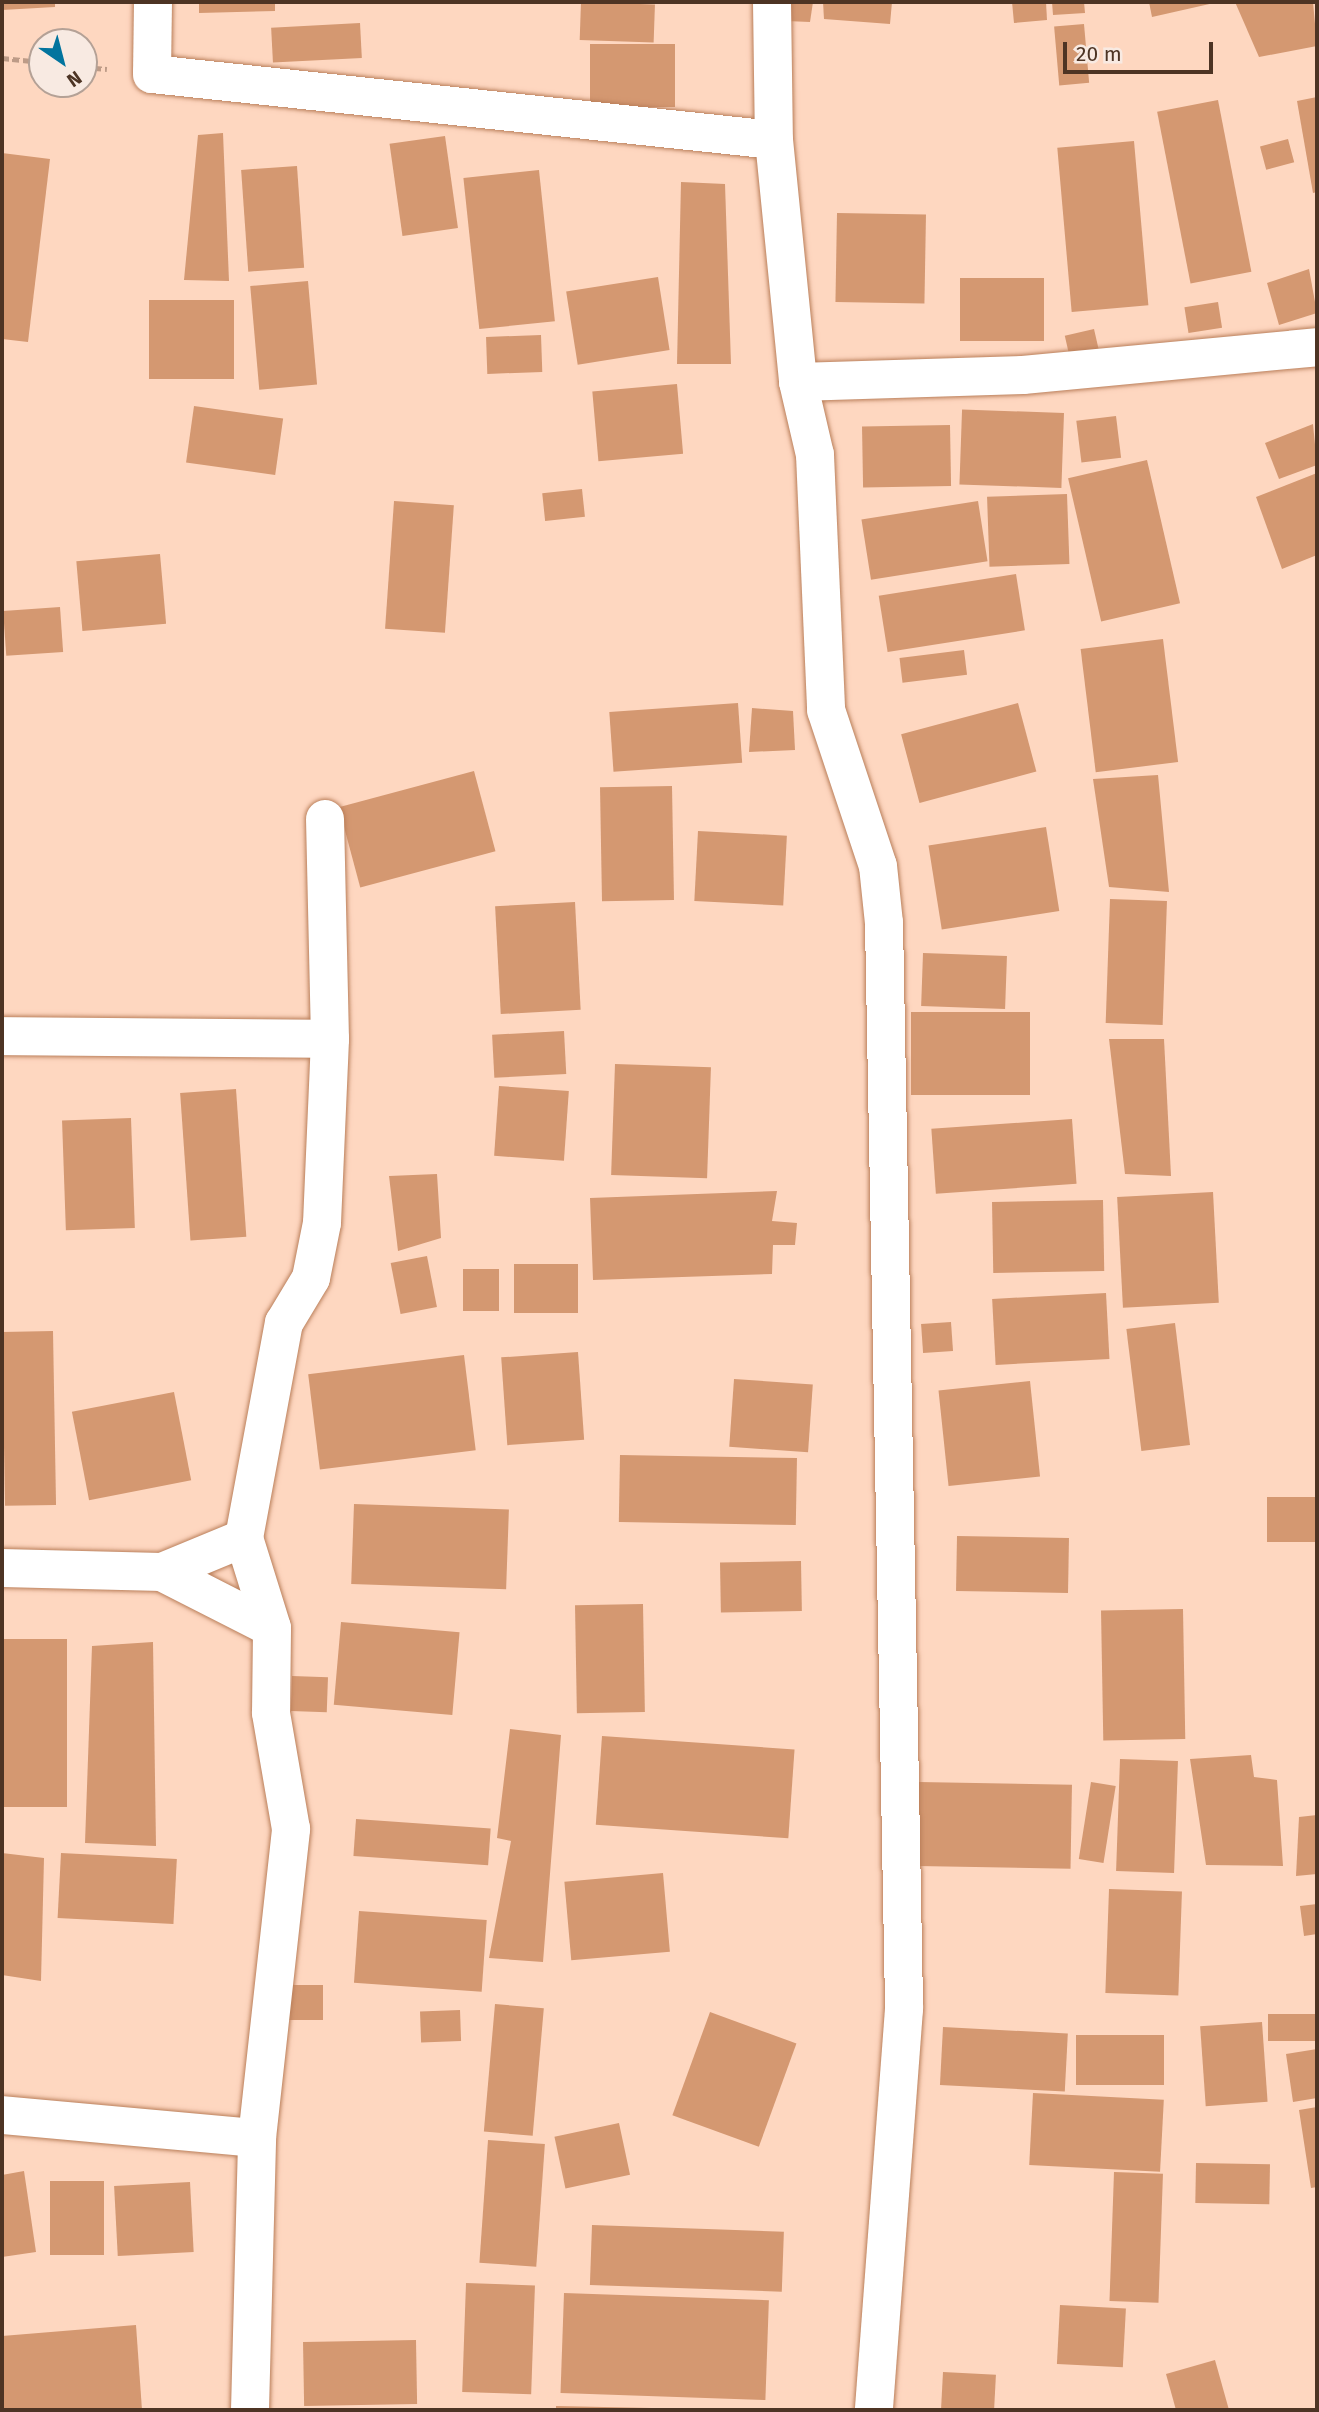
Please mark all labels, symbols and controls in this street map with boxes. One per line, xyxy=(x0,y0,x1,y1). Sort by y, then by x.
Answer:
north arrow xyxy=(28,28,98,98)
scale bar xyxy=(1067,28,1218,72)
text: 20 m xyxy=(1076,41,1122,67)
text: N xyxy=(62,66,86,92)

